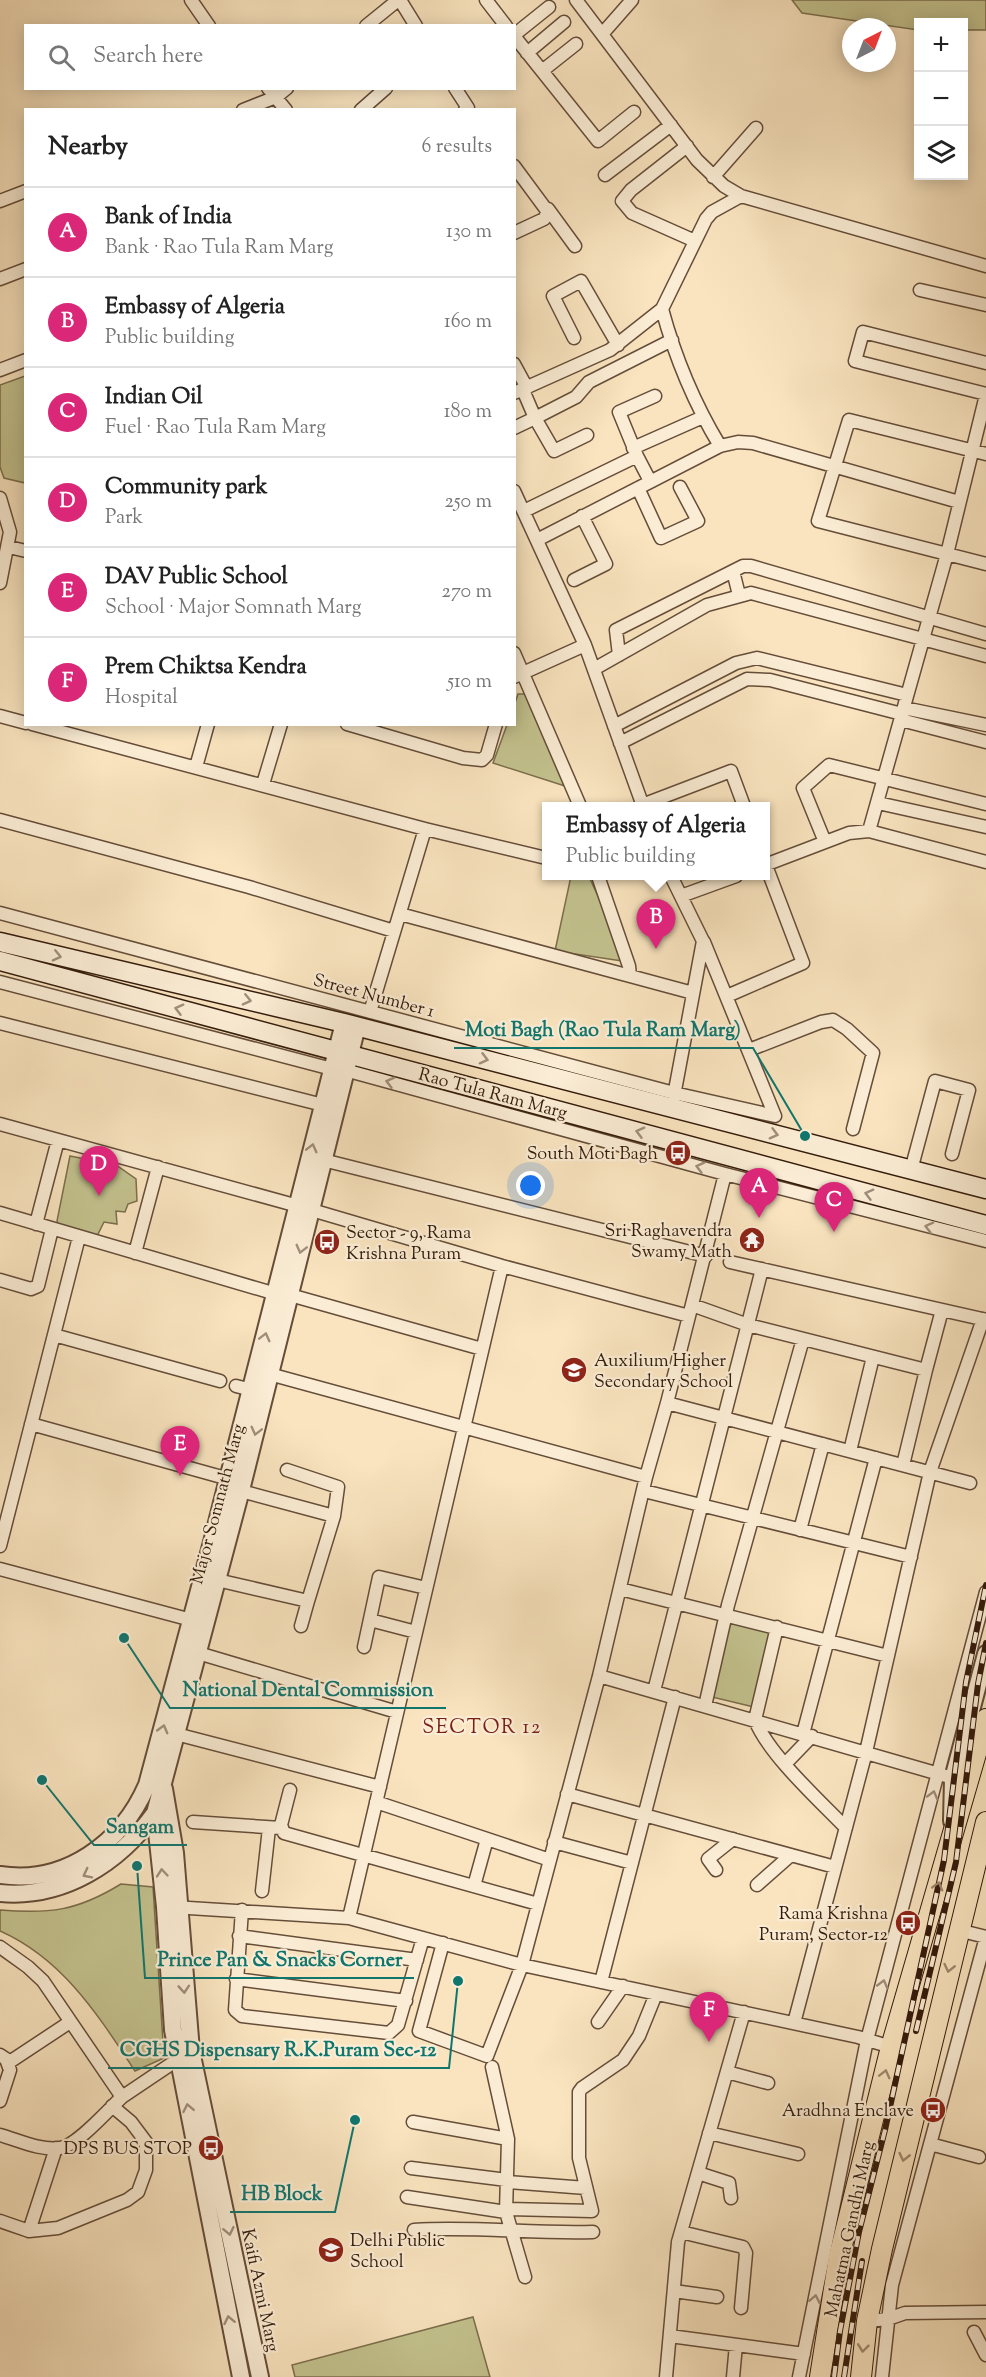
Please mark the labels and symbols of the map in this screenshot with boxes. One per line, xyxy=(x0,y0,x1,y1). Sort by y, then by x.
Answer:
north arrow xyxy=(842,18,896,72)
pin: B xyxy=(636,900,676,949)
one-way arrow xyxy=(52,948,62,961)
street label: Street Number 1 xyxy=(310,968,437,1026)
one-way arrow xyxy=(242,993,252,1006)
one-way arrow xyxy=(174,1004,185,1016)
callout: Moti Bagh (Rao Tula Ram Marg) xyxy=(454,1010,753,1048)
text: Moti Bagh (Rao Tula Ram Marg) xyxy=(465,1017,741,1046)
one-way arrow xyxy=(478,1052,489,1064)
street label: Rao Tula Ram Marg xyxy=(415,1063,570,1127)
one-way arrow xyxy=(385,1077,395,1090)
one-way arrow xyxy=(635,1127,645,1140)
one-way arrow xyxy=(769,1127,779,1140)
bus stop icon: South Moti Bagh xyxy=(663,1138,693,1168)
place label: South Moti Bagh xyxy=(527,1142,658,1168)
one-way arrow xyxy=(305,1143,318,1153)
pin: D xyxy=(80,1146,118,1196)
one-way arrow xyxy=(695,1162,706,1174)
pin: A xyxy=(740,1168,778,1218)
your location xyxy=(516,1171,545,1200)
pin: C xyxy=(814,1182,854,1232)
one-way arrow xyxy=(864,1188,874,1201)
place label: Sri Raghavendra Swamy Math xyxy=(604,1219,732,1266)
place label: Sector - 9, Rama Krishna Puram xyxy=(346,1221,471,1268)
one-way arrow xyxy=(924,1222,935,1234)
temple icon: Sri Raghavendra Swamy Math xyxy=(737,1225,767,1255)
bus stop icon: Sector - 9, Rama Krishna Puram xyxy=(312,1227,342,1257)
one-way arrow xyxy=(296,1244,309,1254)
one-way arrow xyxy=(258,1332,271,1342)
place label: Auxilium Higher Secondary School xyxy=(594,1349,733,1396)
school or university icon: Auxilium Higher Secondary School xyxy=(559,1355,589,1385)
street label: Major Somnath Marg xyxy=(185,1421,253,1588)
pin: E xyxy=(160,1426,200,1476)
one-way arrow xyxy=(250,1426,263,1436)
callout: National Dental Commission xyxy=(170,1670,446,1708)
text: National Dental Commission xyxy=(182,1677,434,1706)
district label: SECTOR 12 xyxy=(422,1714,542,1743)
one-way arrow xyxy=(156,1724,169,1734)
one-way arrow xyxy=(925,1790,938,1800)
callout: Sangam xyxy=(94,1807,187,1845)
text: Sangam xyxy=(106,1814,175,1843)
one-way arrow xyxy=(83,1867,94,1879)
one-way arrow xyxy=(156,1868,169,1877)
one-way arrow xyxy=(931,1881,943,1892)
place label: Rama Krishna Puram, Sector-12 xyxy=(759,1902,889,1949)
bus stop icon: Rama Krishna Puram, Sector-12 xyxy=(893,1908,923,1938)
callout: Prince Pan & Snacks Corner xyxy=(145,1940,414,1978)
text: Prince Pan & Snacks Corner xyxy=(158,1947,403,1976)
one-way arrow xyxy=(943,1962,956,1972)
one-way arrow xyxy=(875,1979,888,1989)
one-way arrow xyxy=(177,1984,190,1993)
pin: F xyxy=(690,1992,728,2042)
callout: CGHS Dispensary R.K.Puram Sec-12 xyxy=(108,2030,449,2068)
text: CGHS Dispensary R.K.Puram Sec-12 xyxy=(120,2037,437,2066)
one-way arrow xyxy=(877,2069,890,2079)
bus stop icon: Aradhna Enclave xyxy=(918,2095,948,2125)
place label: Aradhna Enclave xyxy=(782,2099,914,2125)
one-way arrow xyxy=(182,2103,195,2113)
bus stop icon: DPS BUS STOP xyxy=(196,2133,226,2163)
place label: DPS BUS STOP xyxy=(64,2137,192,2163)
street label: Mahatma Gandhi Marg xyxy=(820,2138,882,2320)
one-way arrow xyxy=(898,2152,911,2162)
callout: HB Block xyxy=(230,2174,335,2212)
text: HB Block xyxy=(241,2181,323,2210)
one-way arrow xyxy=(222,2226,235,2236)
street label: Kaifi Azmi Marg xyxy=(233,2226,285,2355)
place label: Delhi Public School xyxy=(350,2229,445,2276)
school or university icon: Delhi Public School xyxy=(316,2235,346,2265)
one-way arrow xyxy=(808,2294,821,2304)
one-way arrow xyxy=(223,2315,236,2325)
one-way arrow xyxy=(858,2343,870,2353)

